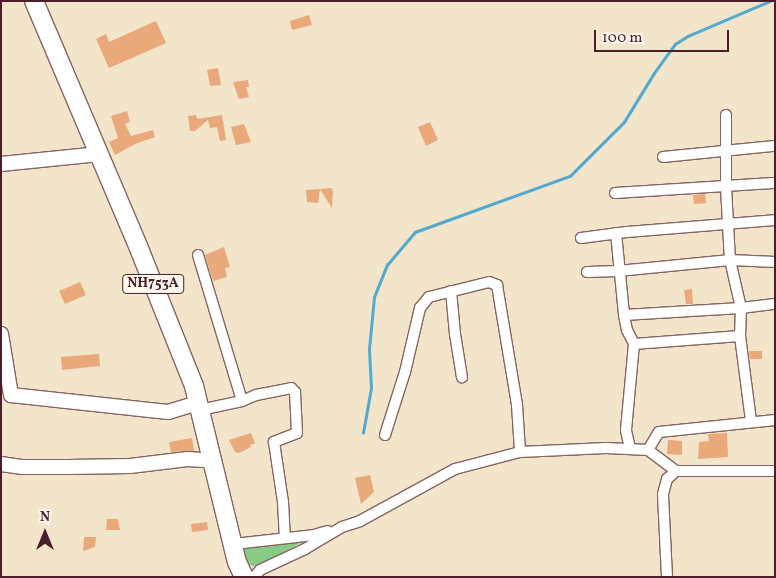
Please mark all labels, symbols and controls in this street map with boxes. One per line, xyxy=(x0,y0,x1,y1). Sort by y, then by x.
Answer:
scale bar xyxy=(596,20,731,52)
text: 100 m xyxy=(602,28,642,49)
road number: NH753A xyxy=(122,272,184,296)
north arrow xyxy=(20,508,70,558)
text: N xyxy=(40,508,50,527)

